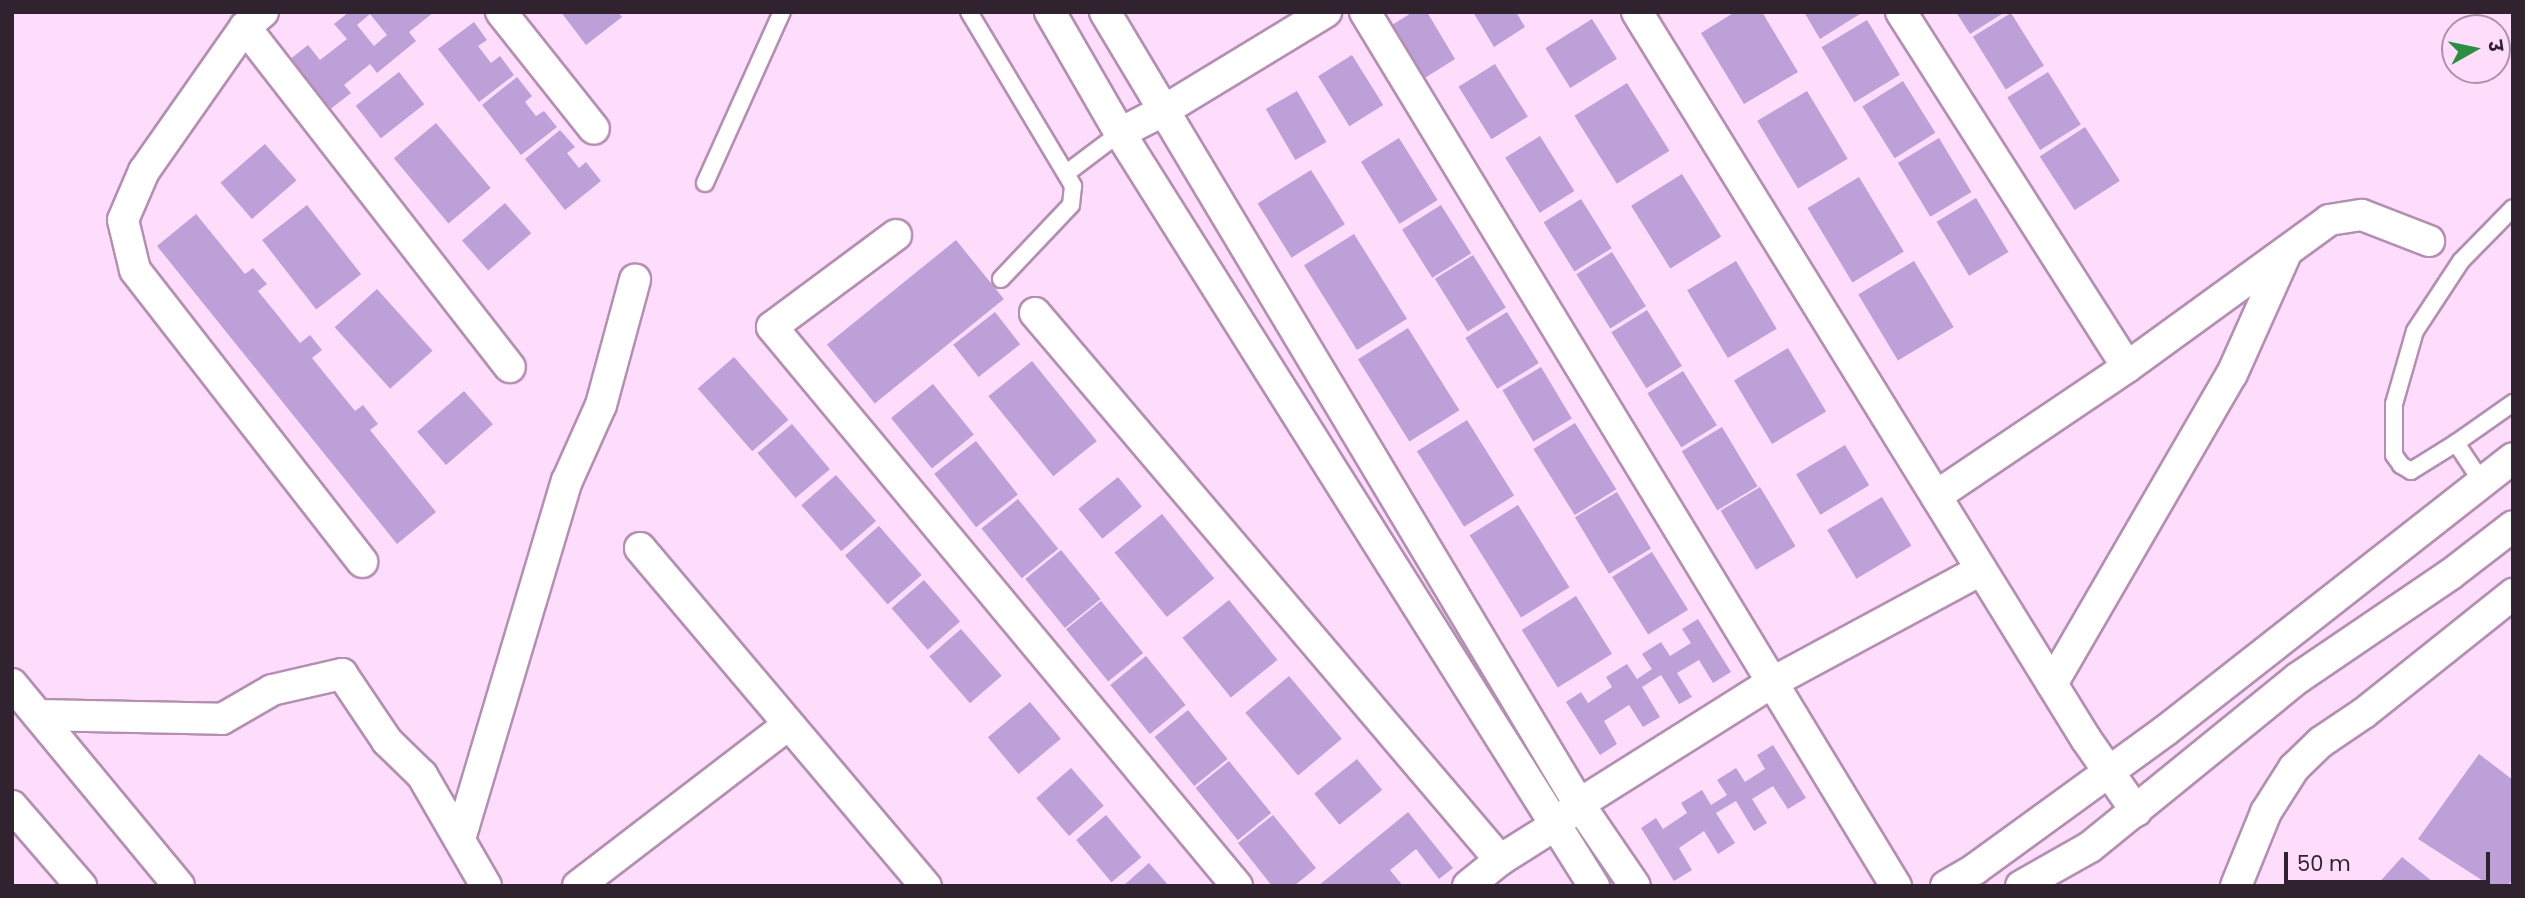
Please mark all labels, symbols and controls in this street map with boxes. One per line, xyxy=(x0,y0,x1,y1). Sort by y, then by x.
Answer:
north arrow xyxy=(2441,14,2511,84)
text: उ xyxy=(2481,39,2509,53)
scale bar xyxy=(2287,838,2494,882)
text: 50 m xyxy=(2297,849,2351,878)

